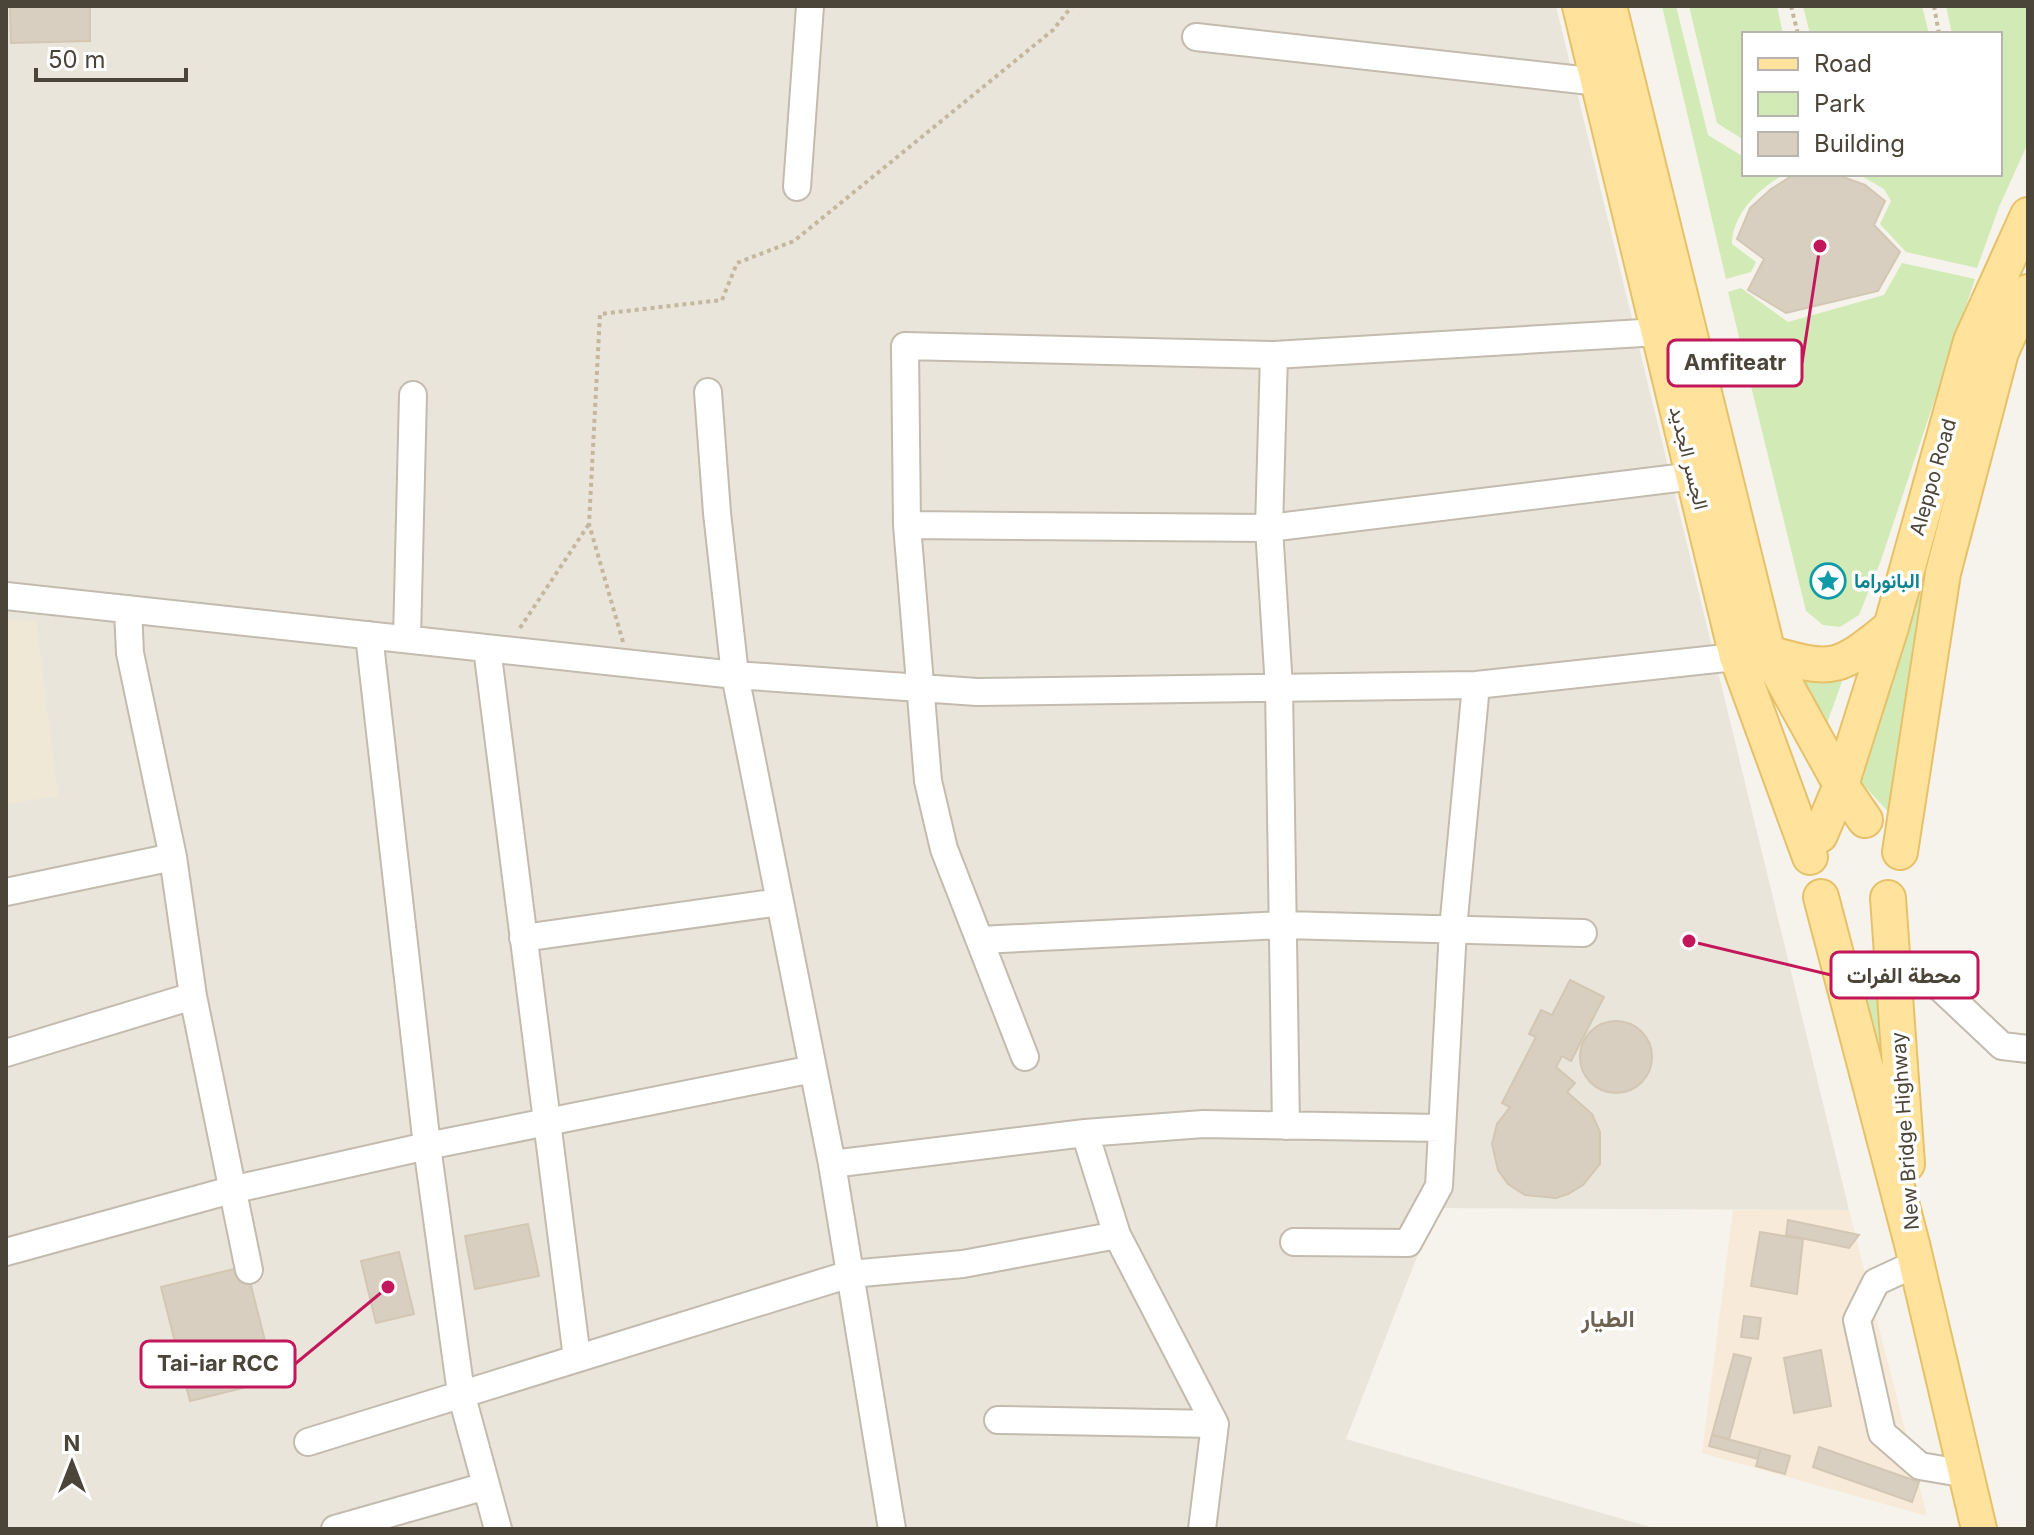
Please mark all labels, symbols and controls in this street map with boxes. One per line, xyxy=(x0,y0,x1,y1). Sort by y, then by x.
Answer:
scale bar xyxy=(36,32,186,82)
legend xyxy=(1742,32,2002,176)
text: 50 m xyxy=(48,45,106,74)
text: Road xyxy=(1814,49,1872,78)
text: Park xyxy=(1814,89,1865,118)
text: Building xyxy=(1814,129,1905,158)
callout: Amfiteatr xyxy=(1668,340,1802,386)
text: Amfiteatr xyxy=(1684,349,1786,375)
street label: الجسر الجديد xyxy=(1664,404,1713,512)
street label: Aleppo Road xyxy=(1905,416,1961,538)
place icon: البانوراما xyxy=(1809,562,1847,600)
place label: البانوراما xyxy=(1854,569,1920,594)
callout: محطة الفرات xyxy=(1831,952,1978,998)
text: محطة الفرات xyxy=(1847,962,1961,989)
street label: New Bridge Highway xyxy=(1886,1031,1924,1231)
district label: الطيار xyxy=(1580,1304,1635,1334)
callout: Tai-iar RCC xyxy=(141,1341,295,1387)
text: Tai-iar RCC xyxy=(157,1350,279,1376)
north arrow xyxy=(32,1423,112,1503)
text: N xyxy=(64,1430,80,1456)

